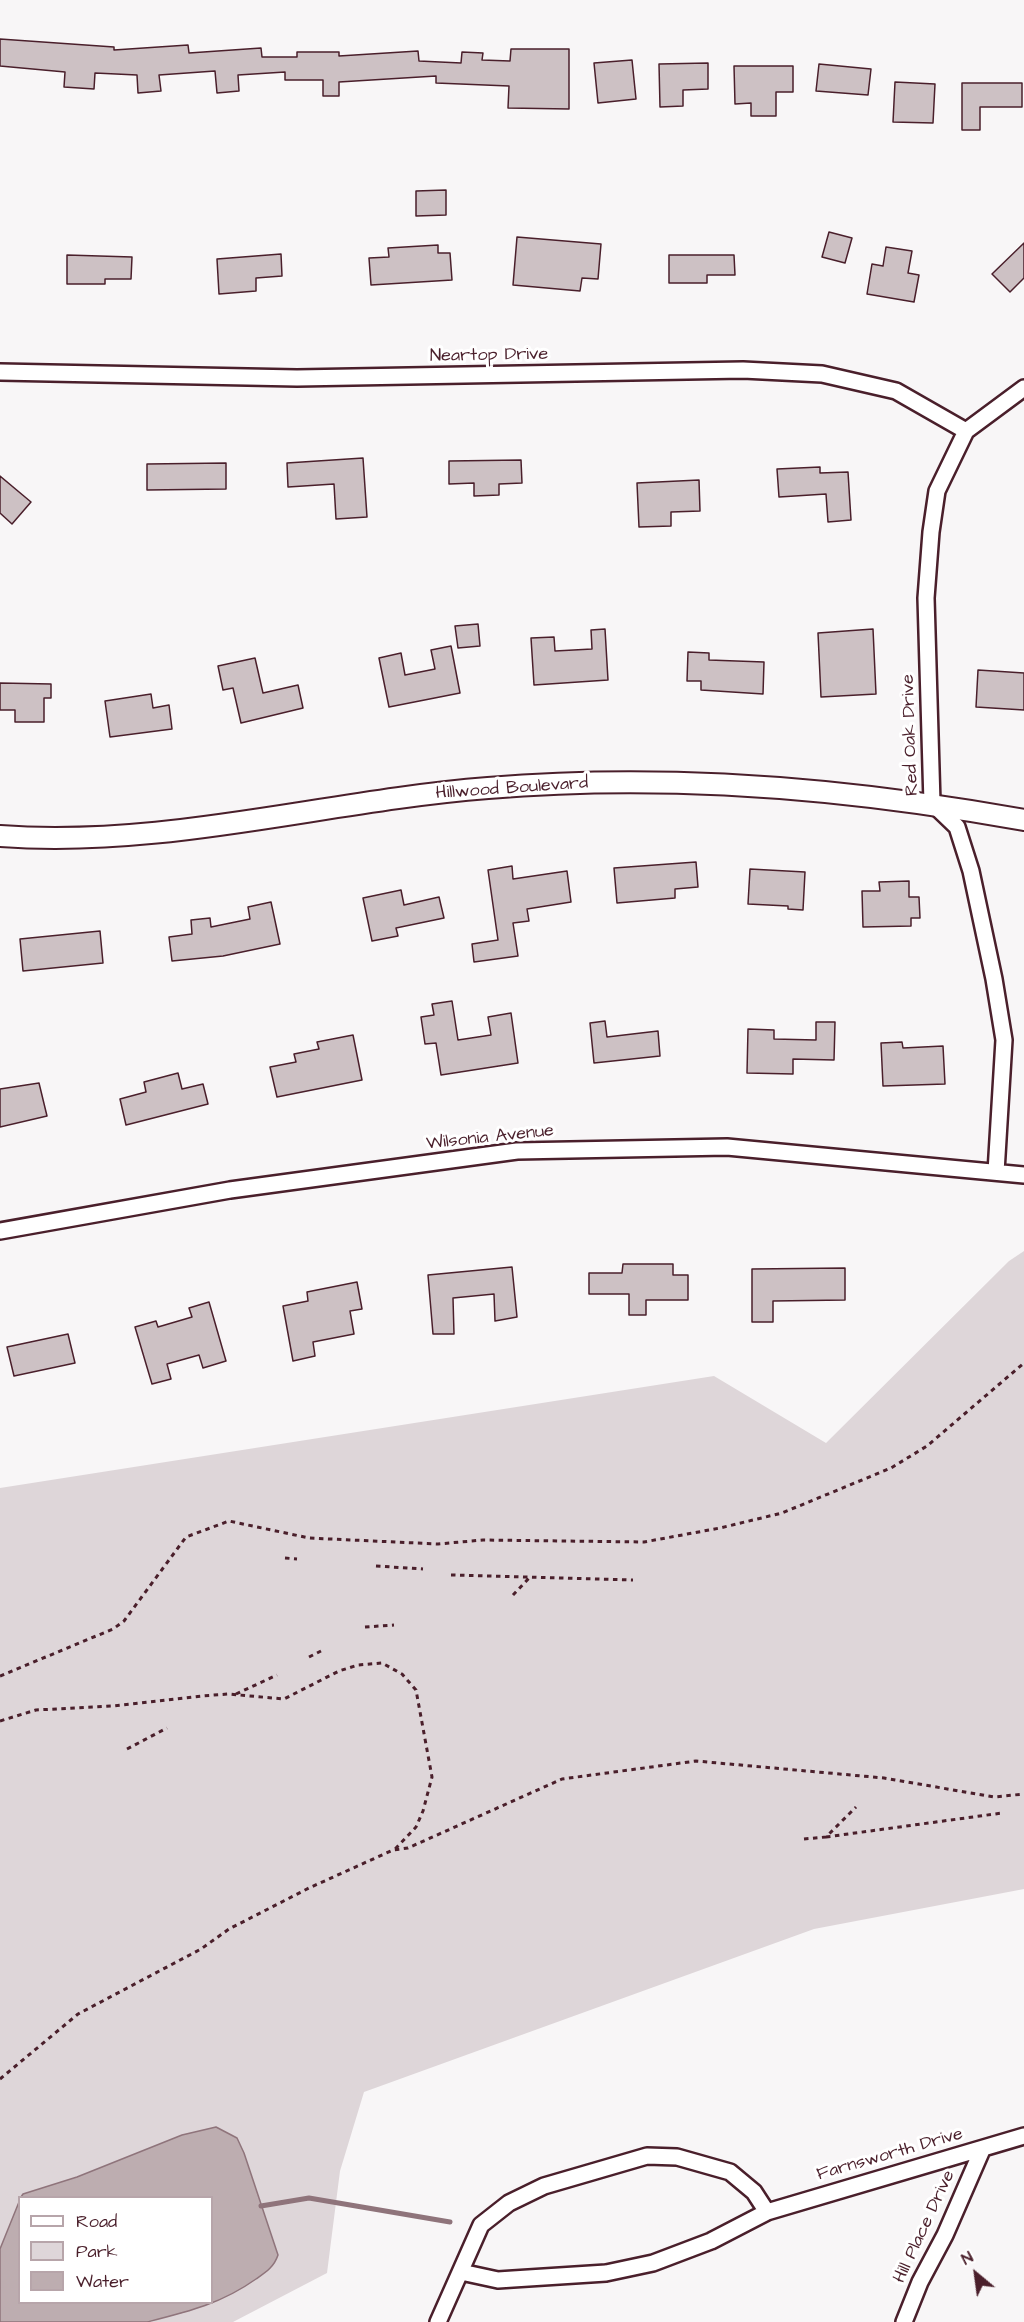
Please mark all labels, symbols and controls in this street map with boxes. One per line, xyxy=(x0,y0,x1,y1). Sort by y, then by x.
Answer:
street label: Neartop Drive xyxy=(430,344,548,368)
street label: Red Oak Drive xyxy=(898,674,924,796)
street label: Hillwood Boulevard xyxy=(435,773,589,805)
street label: Wilsonia Avenue xyxy=(425,1121,555,1155)
street label: Farnsworth Drive xyxy=(814,2124,966,2186)
street label: Hill Place Drive xyxy=(889,2167,961,2287)
legend xyxy=(18,2196,213,2304)
text: Road xyxy=(76,2209,117,2234)
text: Park xyxy=(76,2239,118,2264)
north arrow xyxy=(946,2244,1006,2304)
text: N xyxy=(958,2246,977,2270)
text: Water xyxy=(76,2269,129,2294)

